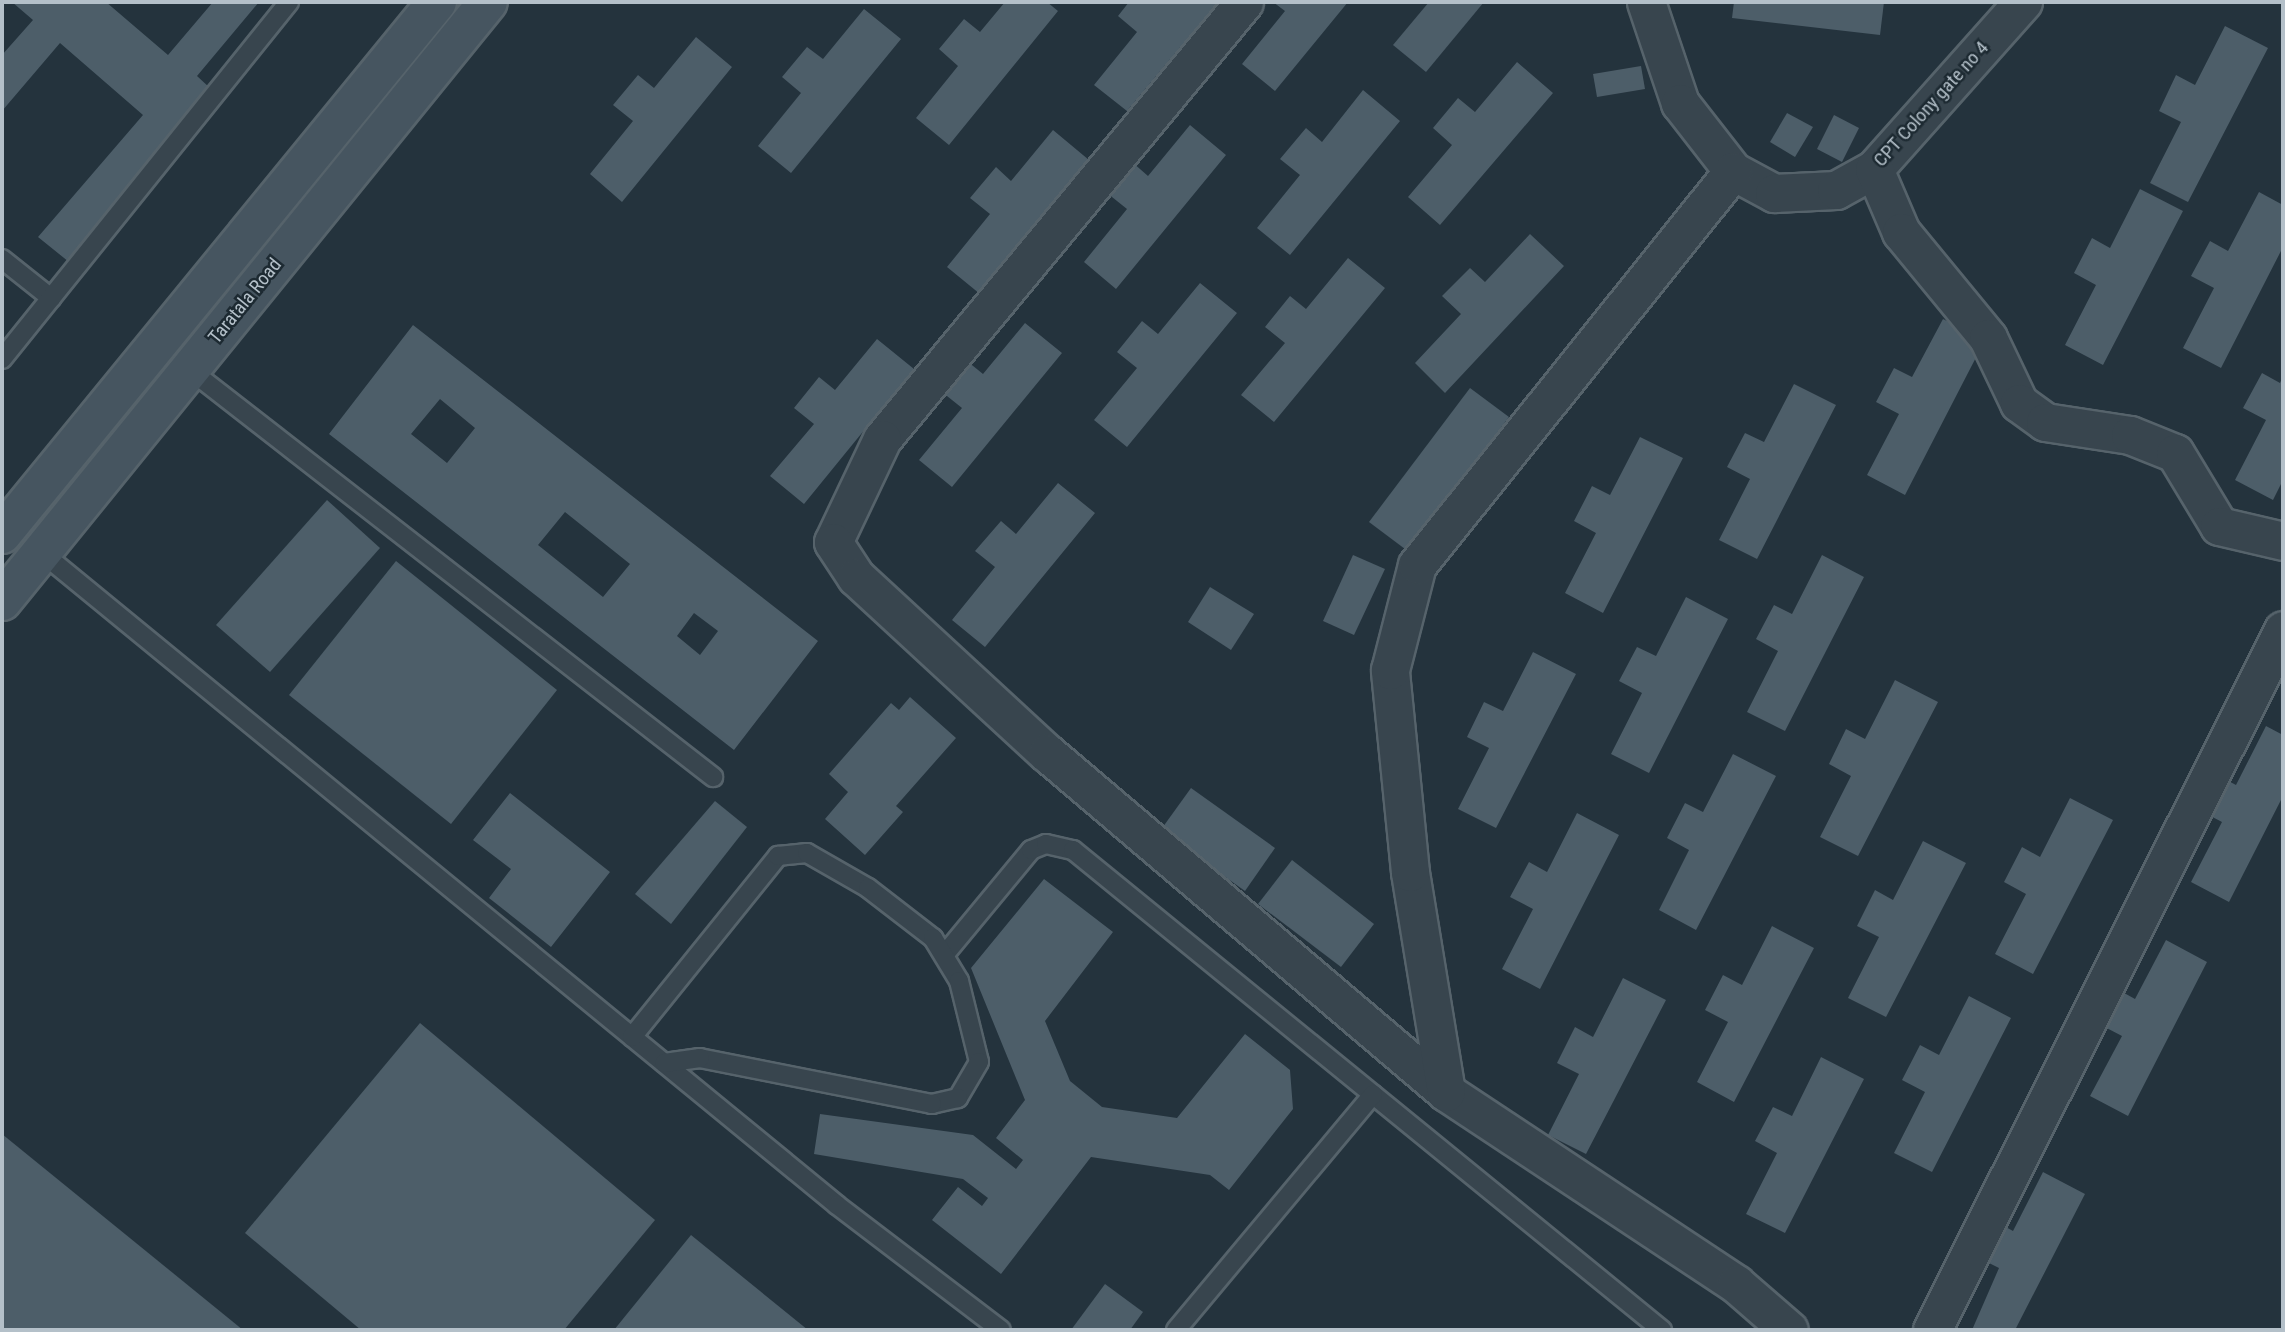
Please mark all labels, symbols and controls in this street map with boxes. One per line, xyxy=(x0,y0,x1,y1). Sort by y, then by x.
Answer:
street label: CPT Colony gate no 4 xyxy=(1869,37,1993,171)
street label: Taratala Road xyxy=(204,254,286,348)

